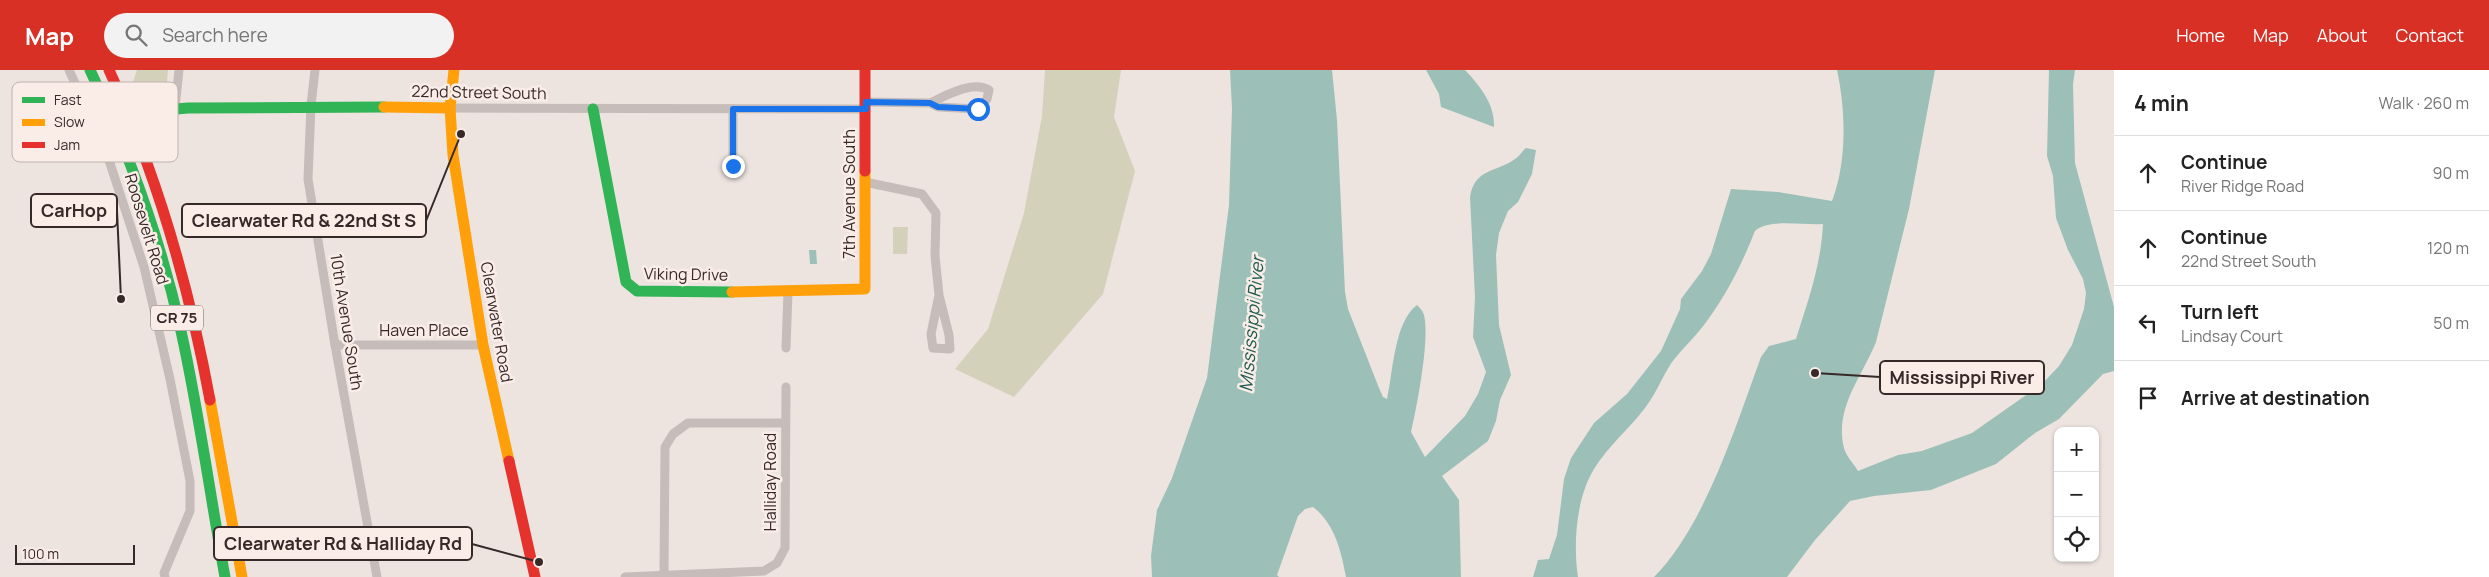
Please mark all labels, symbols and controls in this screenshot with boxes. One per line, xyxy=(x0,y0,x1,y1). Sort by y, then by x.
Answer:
search box xyxy=(104,13,454,58)
text: Map xyxy=(25,19,74,52)
icon: search xyxy=(122,21,150,49)
text: Search here xyxy=(162,22,268,48)
text: Home xyxy=(2176,23,2225,47)
text: Map xyxy=(2253,23,2289,47)
text: About xyxy=(2317,23,2367,47)
text: Contact xyxy=(2395,23,2464,47)
street label: 22nd Street South xyxy=(411,80,547,104)
legend xyxy=(12,82,178,162)
text: 4 min xyxy=(2134,89,2189,117)
text: Fast xyxy=(54,90,82,109)
text: Walk · 260 m xyxy=(2379,92,2469,114)
route start xyxy=(967,98,990,121)
text: Slow xyxy=(54,112,85,131)
street label: 7th Avenue South xyxy=(838,129,860,259)
text: Jam xyxy=(54,135,80,154)
text: Continue xyxy=(2181,149,2267,175)
route end xyxy=(722,155,745,178)
icon: ahead xyxy=(2134,159,2162,187)
text: 90 m xyxy=(2433,162,2469,184)
street label: Roosevelt Road xyxy=(120,171,174,287)
text: River Ridge Road xyxy=(2181,175,2304,197)
callout: CarHop xyxy=(31,194,117,227)
text: CarHop xyxy=(41,198,107,222)
callout: Clearwater Rd & 22nd St S xyxy=(182,204,426,237)
text: Clearwater Rd & 22nd St S xyxy=(192,208,416,232)
text: Continue xyxy=(2181,224,2267,250)
icon: ahead xyxy=(2134,234,2162,262)
text: 120 m xyxy=(2427,237,2469,259)
text: 22nd Street South xyxy=(2181,250,2316,272)
street label: 10th Avenue South xyxy=(325,252,369,392)
water label: Mississippi River xyxy=(1233,253,1269,393)
street label: Clearwater Road xyxy=(476,260,518,384)
street label: Viking Drive xyxy=(644,262,728,286)
text: Turn left xyxy=(2181,299,2259,325)
road number: CR 75 xyxy=(151,306,203,330)
icon: left xyxy=(2134,309,2162,337)
text: 50 m xyxy=(2433,312,2469,334)
street label: Haven Place xyxy=(379,319,469,341)
text: Lindsay Court xyxy=(2181,325,2283,347)
callout: Mississippi River xyxy=(1880,361,2044,394)
text: Mississippi River xyxy=(1890,365,2034,389)
icon: arrive xyxy=(2134,384,2162,412)
text: Arrive at destination xyxy=(2181,385,2370,411)
map controls xyxy=(2054,427,2099,562)
button: + xyxy=(2054,427,2099,472)
street label: Halliday Road xyxy=(759,433,781,531)
button: − xyxy=(2054,472,2099,517)
button: locate xyxy=(2054,517,2099,562)
callout: Clearwater Rd & Halliday Rd xyxy=(214,527,472,560)
text: Clearwater Rd & Halliday Rd xyxy=(224,531,462,555)
scale bar xyxy=(15,542,135,565)
text: 100 m xyxy=(22,544,59,563)

